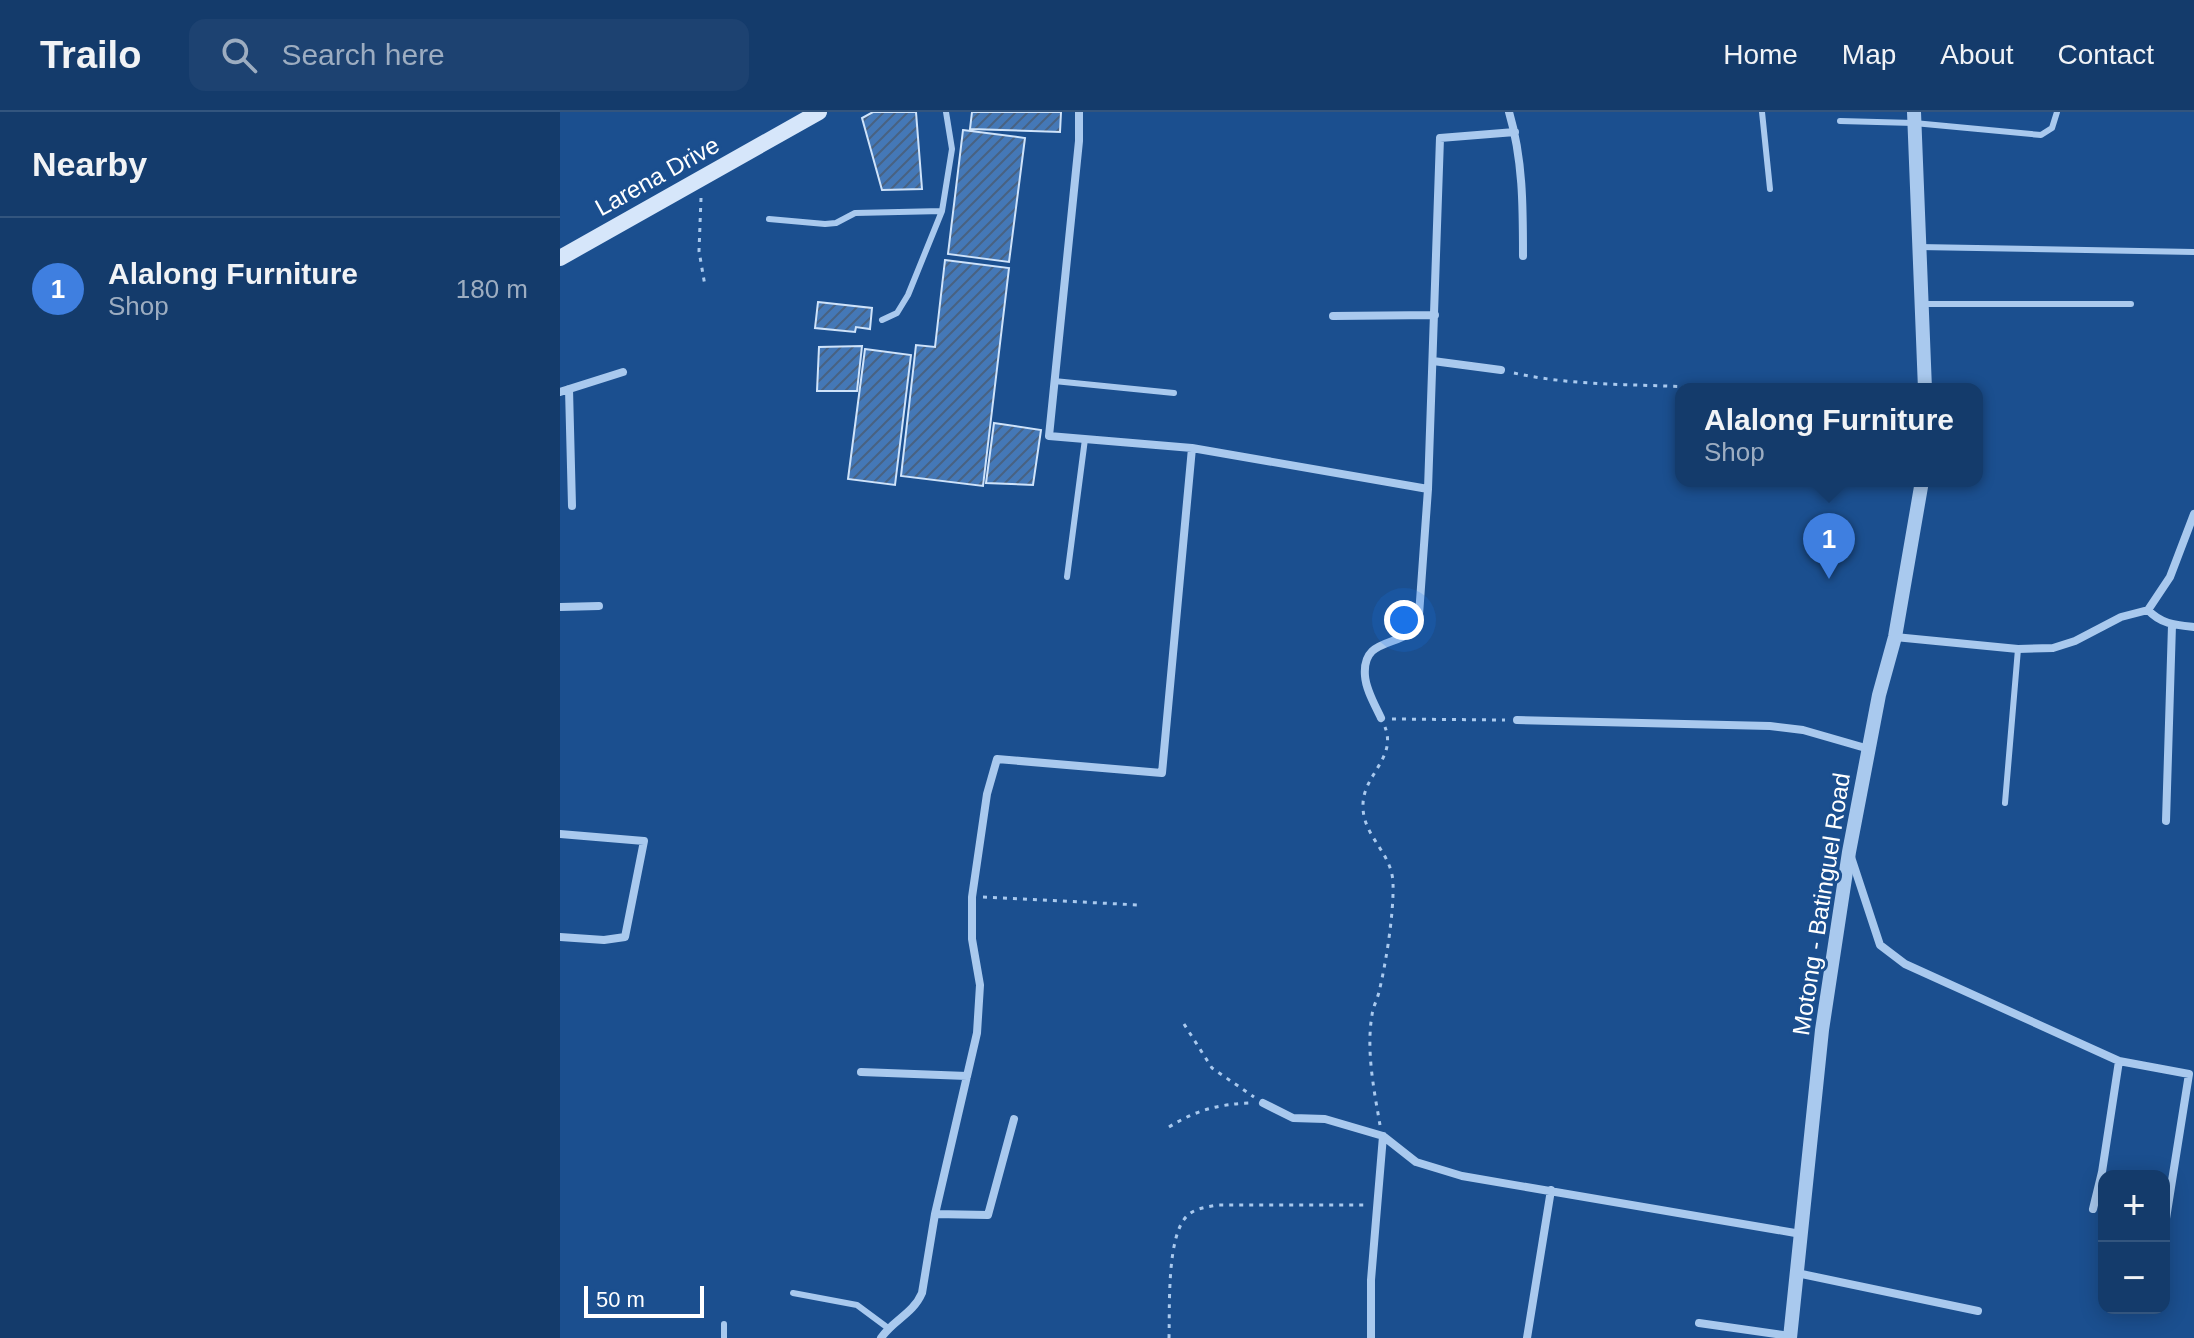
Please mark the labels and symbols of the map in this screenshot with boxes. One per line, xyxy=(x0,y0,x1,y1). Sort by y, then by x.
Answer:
street label: Larena Drive xyxy=(590,131,724,221)
pin: 1 xyxy=(1803,513,1855,579)
your location xyxy=(1384,600,1424,640)
street label: Motong - Batinguel Road xyxy=(1787,771,1855,1037)
scale bar xyxy=(584,1282,704,1318)

